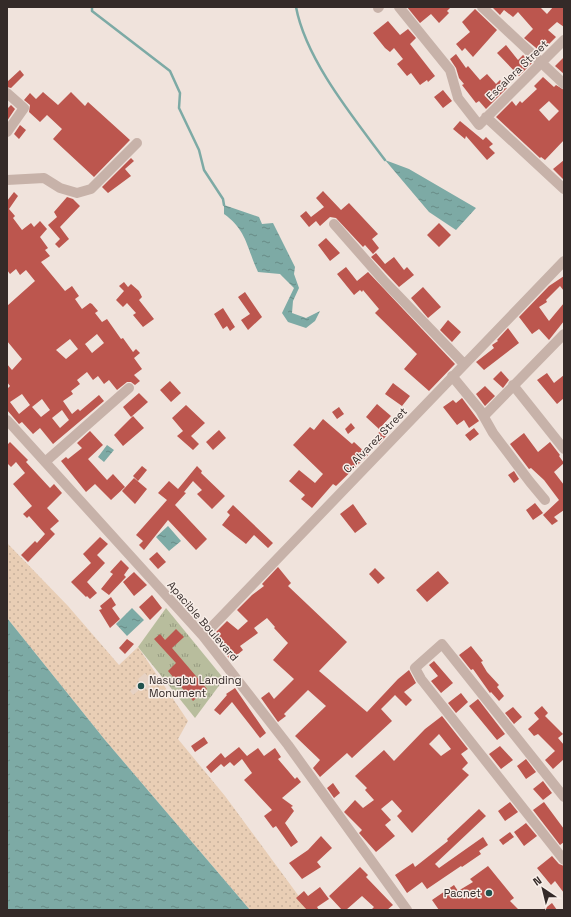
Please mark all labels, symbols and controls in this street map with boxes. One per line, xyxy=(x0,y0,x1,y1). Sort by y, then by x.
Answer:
street label: Escalera Street xyxy=(483,37,551,103)
street label: C. Alvarez Street xyxy=(340,404,410,476)
street label: Apacible Boulevard xyxy=(164,578,242,664)
place label: Nasugbu Landing Monument xyxy=(149,673,241,700)
marker: Nasugbu Landing Monument xyxy=(136,681,146,691)
north arrow xyxy=(523,869,563,909)
text: N xyxy=(530,873,544,889)
place label: Pacnet xyxy=(444,886,481,900)
marker: Pacnet xyxy=(484,888,494,898)

